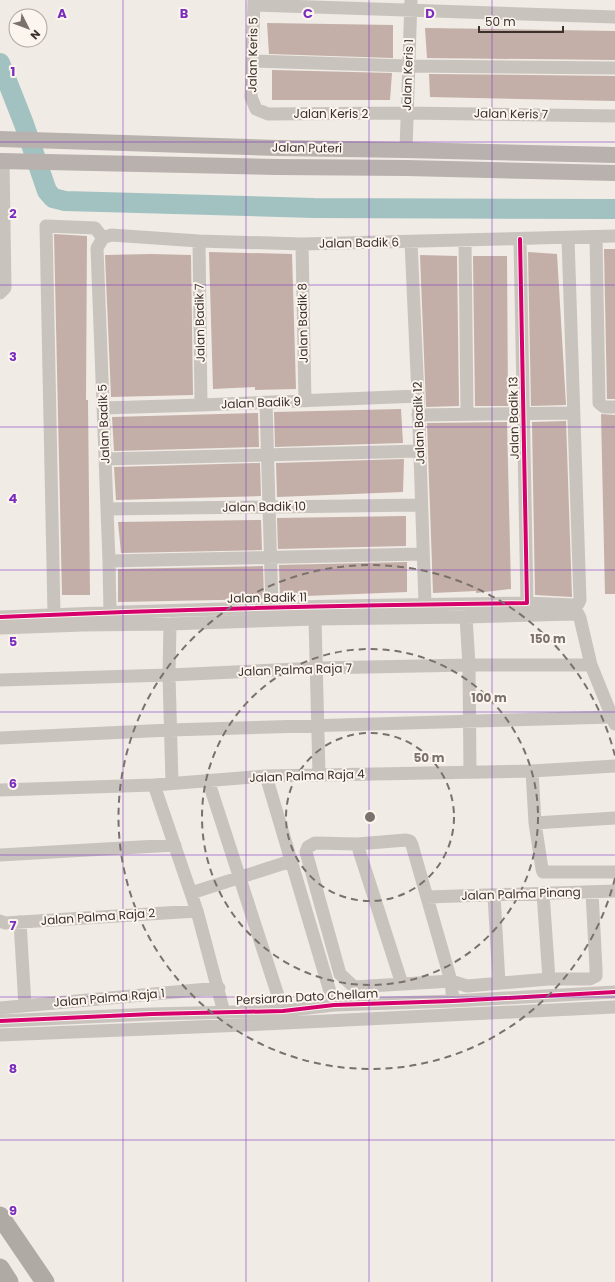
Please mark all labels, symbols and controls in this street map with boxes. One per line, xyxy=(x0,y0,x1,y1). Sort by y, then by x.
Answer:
text: A xyxy=(57,4,67,23)
text: B xyxy=(180,4,189,23)
text: C xyxy=(303,4,313,23)
text: D xyxy=(425,4,435,23)
north arrow xyxy=(8,8,48,48)
scale bar xyxy=(479,8,563,34)
text: 50 m xyxy=(485,13,516,30)
street label: Jalan Keris 5 xyxy=(243,17,262,93)
text: N xyxy=(27,26,44,43)
street label: Jalan Keris 1 xyxy=(398,39,417,111)
text: 1 xyxy=(11,62,15,81)
street label: Jalan Keris 7 xyxy=(474,104,549,123)
street label: Jalan Keris 2 xyxy=(294,105,369,122)
street label: Jalan Puteri xyxy=(272,138,342,157)
text: 2 xyxy=(9,204,17,223)
street label: Jalan Badik 6 xyxy=(319,233,399,252)
street label: Jalan Badik 7 xyxy=(190,283,209,363)
street label: Jalan Badik 8 xyxy=(293,283,312,363)
text: 3 xyxy=(9,347,17,366)
street label: Jalan Badik 13 xyxy=(504,376,523,460)
street label: Jalan Badik 12 xyxy=(409,381,428,465)
street label: Jalan Badik 5 xyxy=(94,384,113,464)
street label: Jalan Badik 9 xyxy=(221,393,301,412)
text: 4 xyxy=(9,489,18,508)
street label: Jalan Badik 10 xyxy=(222,497,306,516)
street label: Jalan Badik 11 xyxy=(227,588,307,607)
text: 150 m xyxy=(530,630,566,647)
text: 5 xyxy=(9,632,17,651)
street label: Jalan Palma Raja 7 xyxy=(238,659,353,680)
text: 100 m xyxy=(471,689,507,706)
text: 50 m xyxy=(414,749,445,766)
street label: Jalan Palma Raja 4 xyxy=(249,765,365,786)
text: 6 xyxy=(9,774,17,793)
centre of rings xyxy=(363,810,377,824)
street label: Jalan Palma Pinang xyxy=(461,883,581,904)
street label: Jalan Palma Raja 2 xyxy=(40,904,156,929)
text: 7 xyxy=(10,916,17,935)
street label: Jalan Palma Raja 1 xyxy=(53,984,165,1011)
street label: Persiaran Dato Chellam xyxy=(235,984,378,1009)
text: 8 xyxy=(9,1059,17,1078)
text: 9 xyxy=(9,1201,17,1220)

